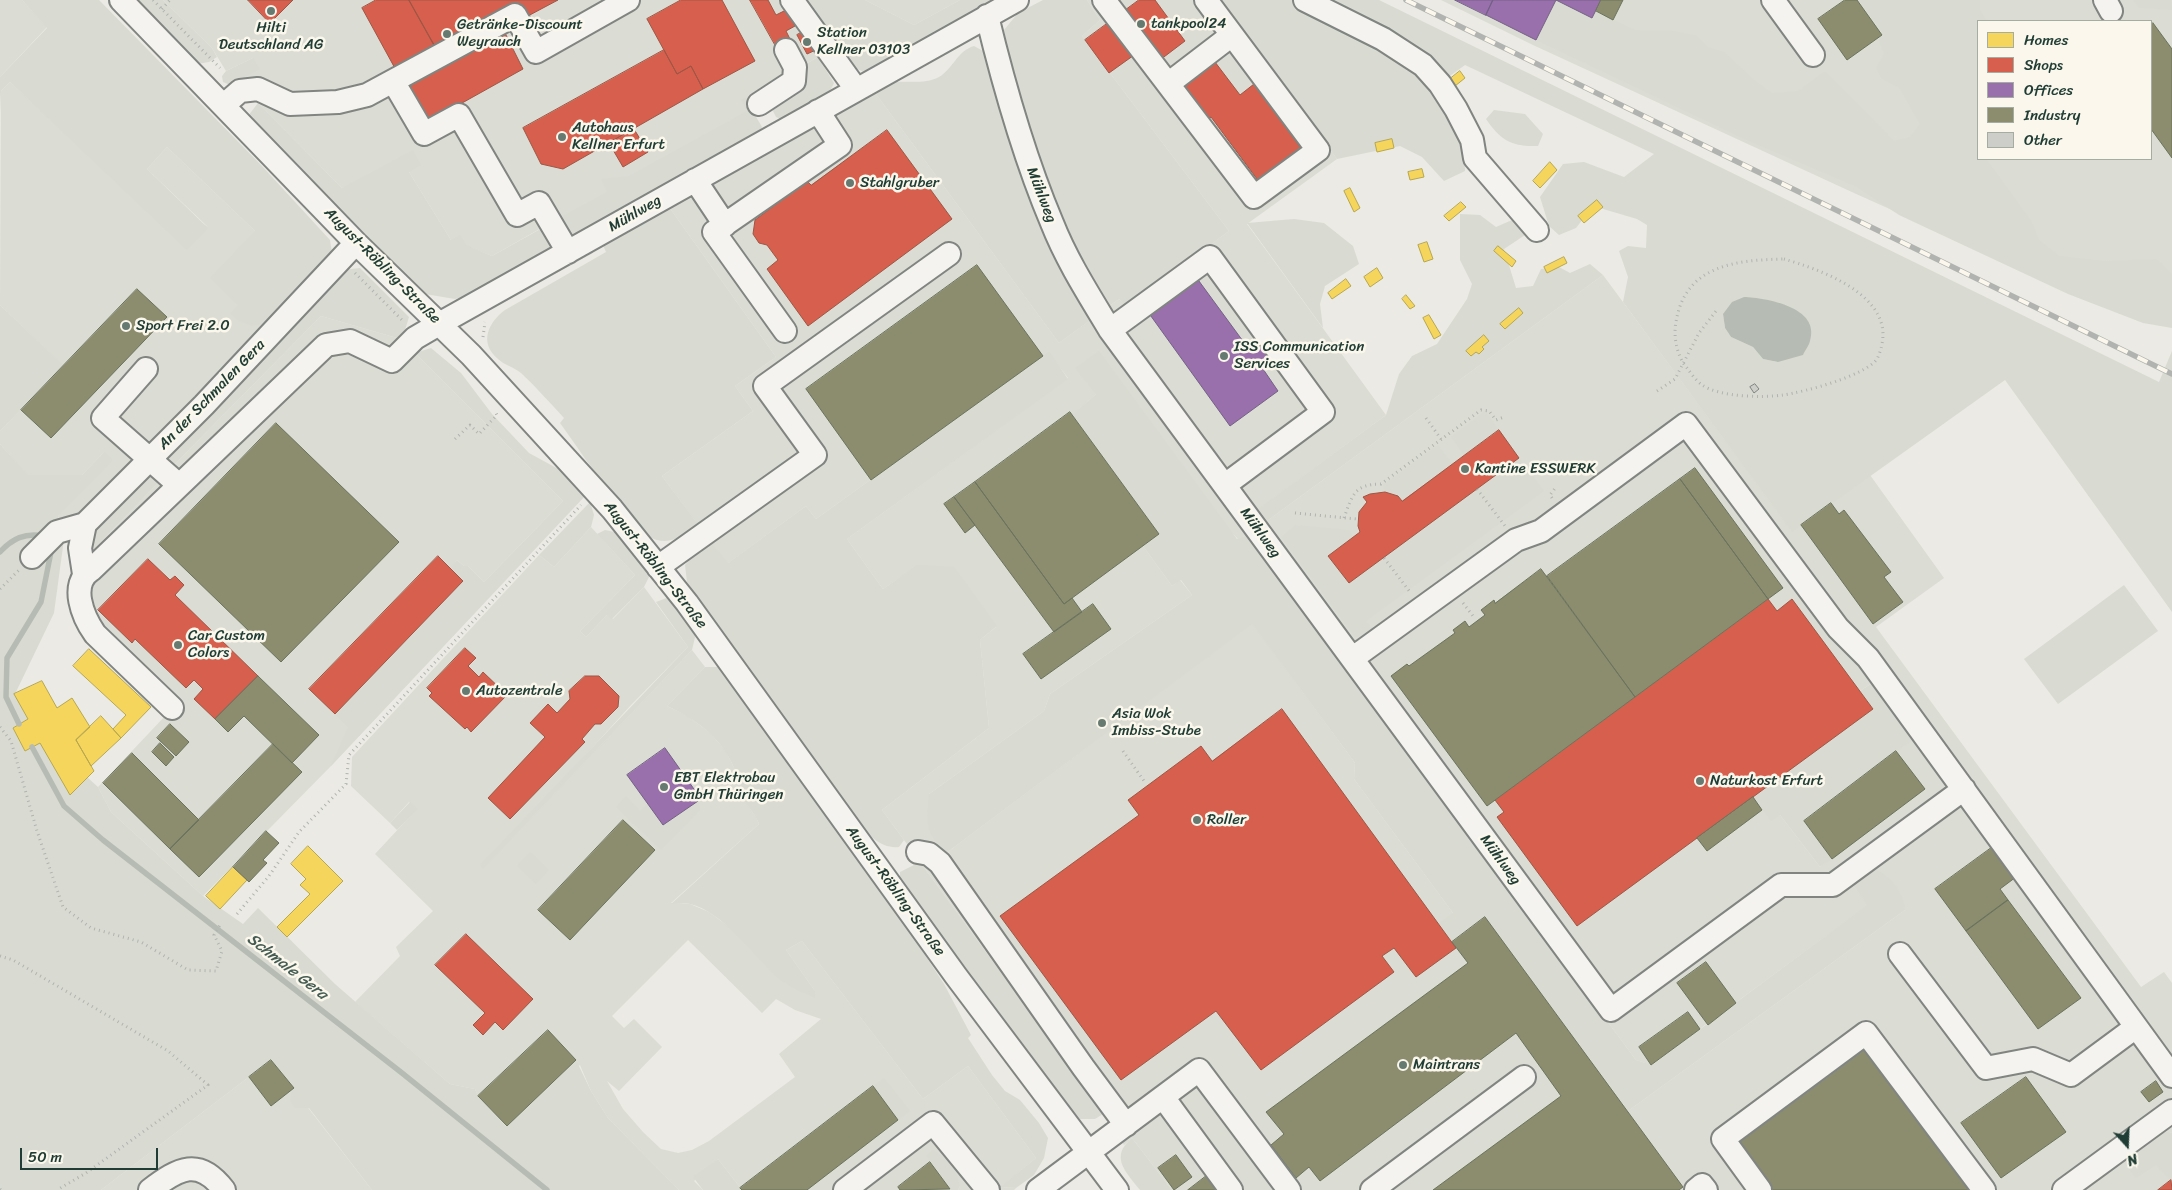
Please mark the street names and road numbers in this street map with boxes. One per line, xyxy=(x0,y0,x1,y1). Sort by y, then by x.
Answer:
street label: Mühlweg xyxy=(1022,165,1060,225)
street label: Mühlweg xyxy=(605,192,665,236)
street label: August-Röbling-Straße xyxy=(320,204,444,328)
street label: An der Schmalen Gera xyxy=(155,336,269,454)
street label: August-Röbling-Straße xyxy=(600,498,710,632)
street label: Mühlweg xyxy=(1236,504,1284,562)
street label: August-Röbling-Straße xyxy=(842,822,948,960)
street label: Mühlweg xyxy=(1476,831,1524,889)

